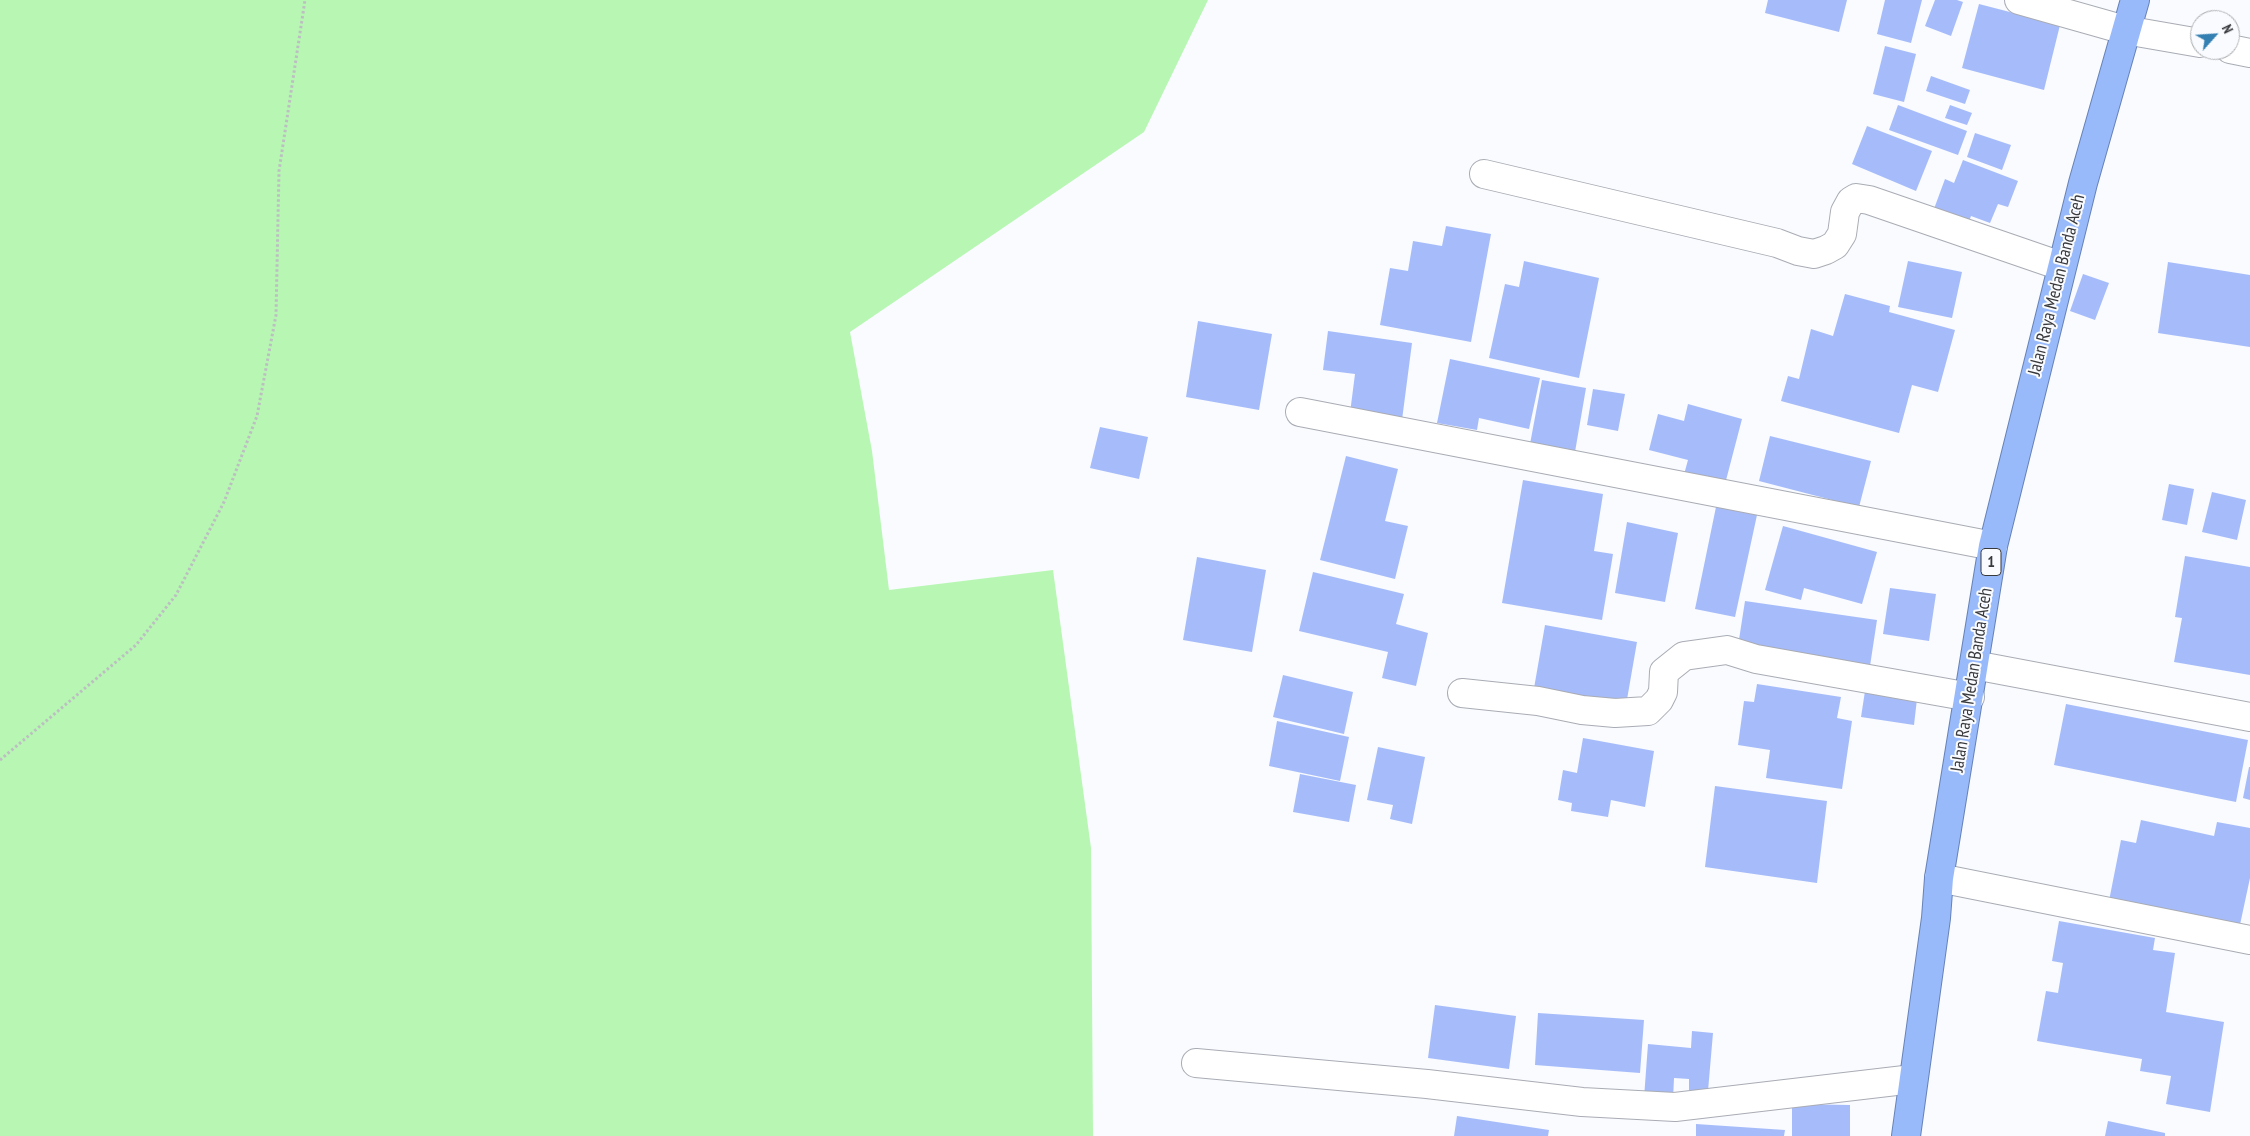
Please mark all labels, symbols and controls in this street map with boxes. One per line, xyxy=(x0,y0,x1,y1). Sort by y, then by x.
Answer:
north arrow xyxy=(2190,10,2240,60)
text: N xyxy=(2218,22,2237,36)
street label: Jalan Raya Medan Banda Aceh xyxy=(2024,192,2090,378)
road number: 1 xyxy=(1981,548,2001,576)
street label: Jalan Raya Medan Banda Aceh xyxy=(1947,586,1997,774)

